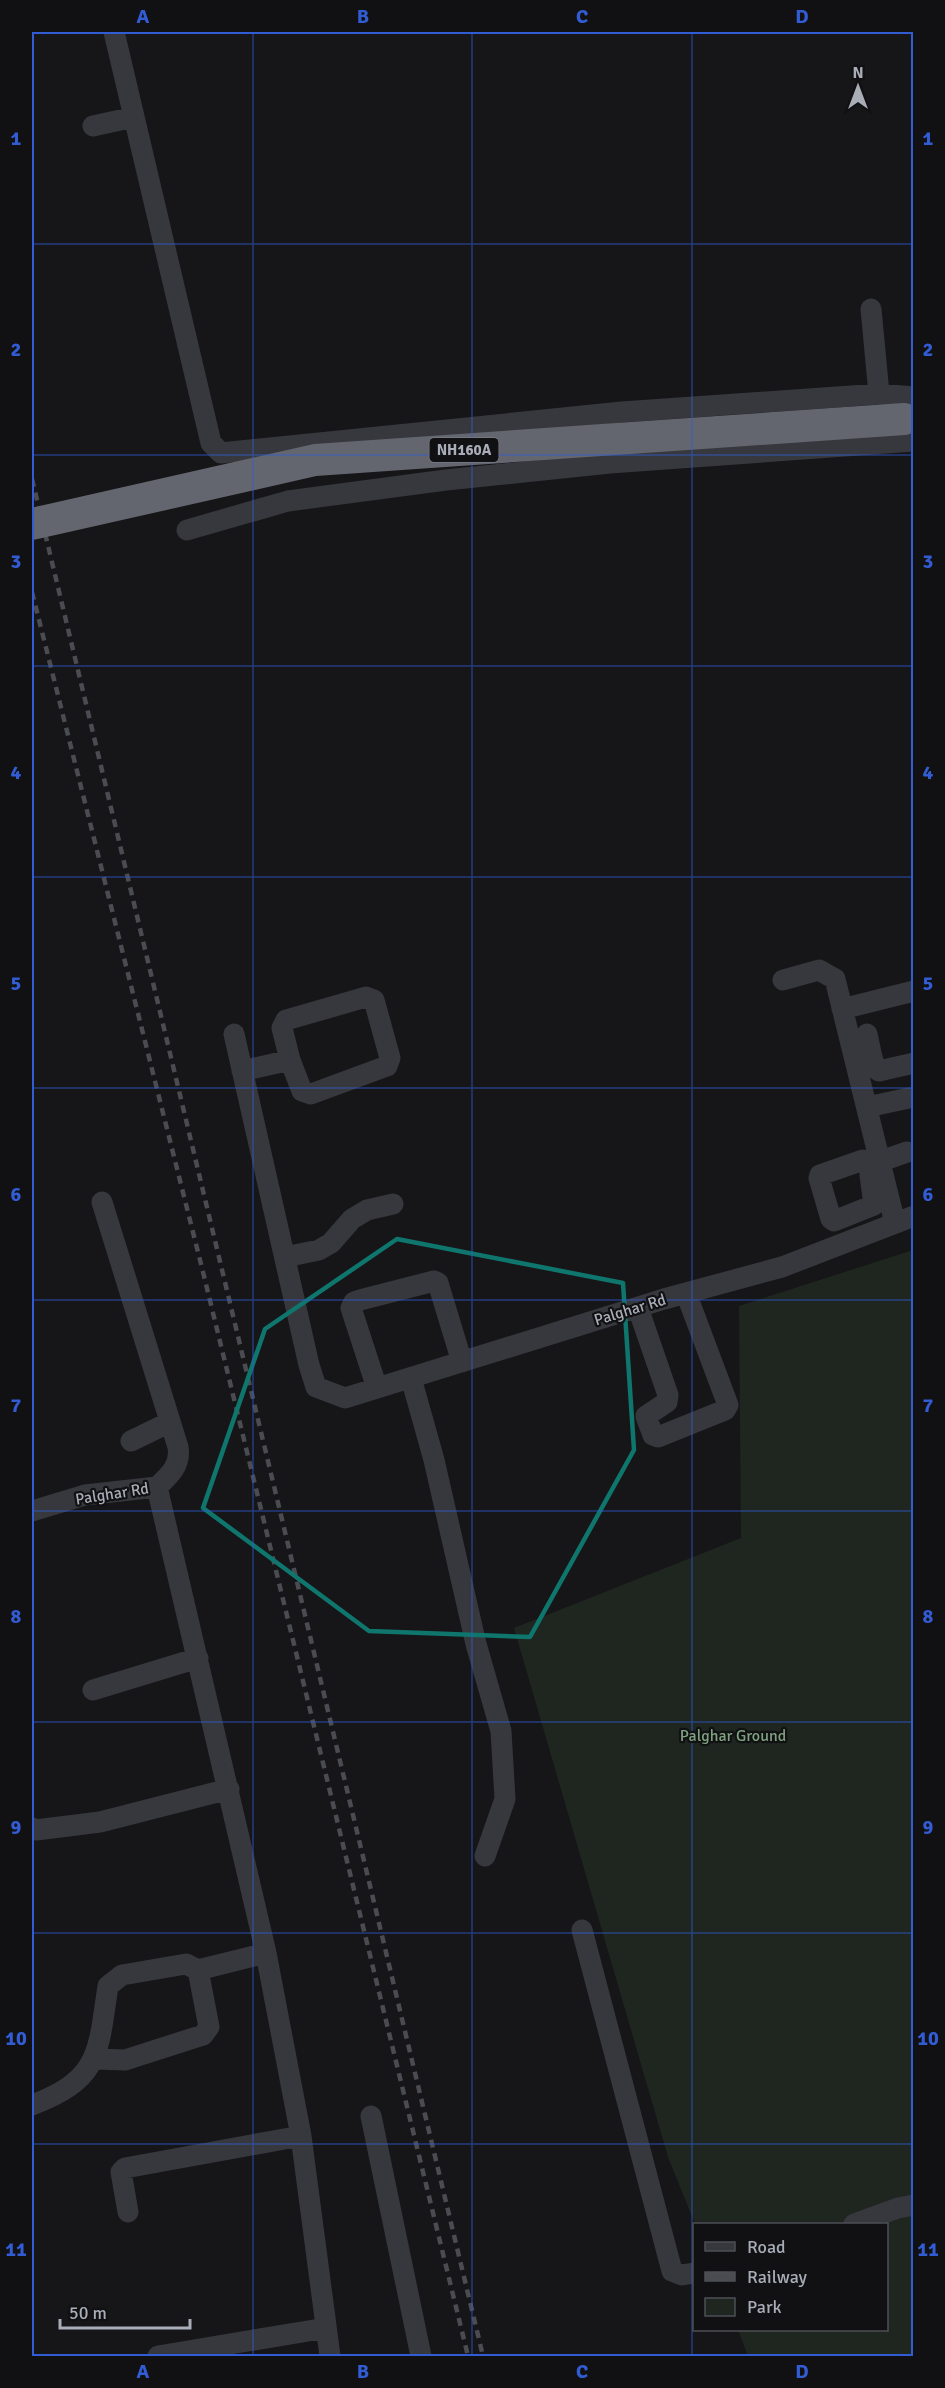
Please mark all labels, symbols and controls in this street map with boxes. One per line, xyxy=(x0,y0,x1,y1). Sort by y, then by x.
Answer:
text: A xyxy=(137,4,150,29)
text: B xyxy=(357,4,369,29)
text: C xyxy=(576,4,588,29)
text: D xyxy=(795,4,809,29)
north arrow xyxy=(828,57,888,117)
text: N xyxy=(852,63,864,83)
text: 1 xyxy=(11,126,22,151)
text: 1 xyxy=(923,126,934,151)
text: 2 xyxy=(11,337,21,362)
text: 2 xyxy=(923,337,933,362)
road number: NH160A xyxy=(430,438,498,462)
text: 3 xyxy=(11,549,21,574)
text: 3 xyxy=(923,549,933,574)
text: 4 xyxy=(11,760,22,785)
text: 4 xyxy=(923,760,934,785)
text: 5 xyxy=(11,971,21,996)
text: 5 xyxy=(923,971,933,996)
text: 6 xyxy=(11,1182,22,1207)
text: 6 xyxy=(923,1182,934,1207)
street label: Palghar Rd xyxy=(592,1290,668,1330)
text: 7 xyxy=(11,1393,22,1418)
text: 7 xyxy=(923,1393,934,1418)
street label: Palghar Rd xyxy=(74,1478,150,1510)
text: 8 xyxy=(11,1604,22,1629)
text: 8 xyxy=(923,1604,934,1629)
park label: Palghar Ground xyxy=(680,1726,786,1746)
text: 9 xyxy=(11,1815,22,1840)
text: 9 xyxy=(923,1815,934,1840)
text: 10 xyxy=(5,2026,27,2051)
text: 10 xyxy=(917,2026,939,2051)
legend xyxy=(693,2223,888,2331)
text: Road xyxy=(747,2236,786,2258)
text: 11 xyxy=(5,2237,27,2262)
text: 11 xyxy=(917,2237,939,2262)
text: Railway xyxy=(747,2266,808,2288)
scale bar xyxy=(60,2292,190,2330)
text: Park xyxy=(747,2296,782,2318)
text: 50 m xyxy=(69,2302,107,2324)
text: A xyxy=(137,2359,150,2384)
text: B xyxy=(357,2359,369,2384)
text: C xyxy=(576,2359,588,2384)
text: D xyxy=(795,2359,809,2384)

